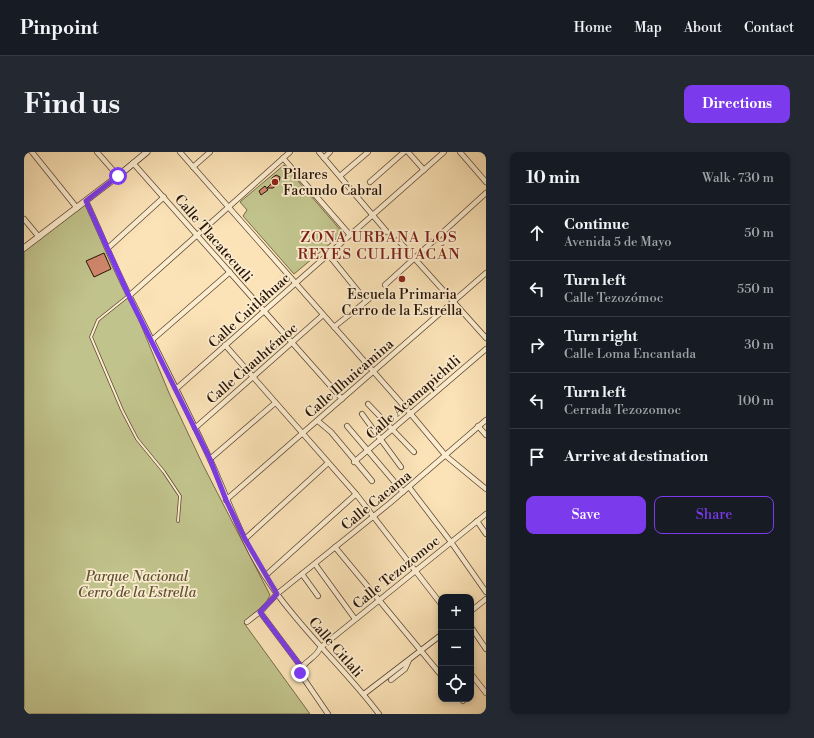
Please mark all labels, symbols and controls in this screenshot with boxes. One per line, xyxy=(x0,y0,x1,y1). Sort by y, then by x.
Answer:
text: Pinpoint xyxy=(20,16,99,40)
text: Home xyxy=(574,19,612,37)
text: Map xyxy=(634,19,662,37)
text: About xyxy=(684,19,722,37)
text: Contact xyxy=(744,19,794,37)
button: Directions xyxy=(684,85,790,123)
text: Find us xyxy=(24,87,120,122)
place label: Pilares Facundo Cabral xyxy=(283,166,382,200)
route start xyxy=(109,167,127,185)
text: 10 min xyxy=(526,167,580,189)
text: Walk · 730 m xyxy=(702,170,774,186)
marker: Pilares Facundo Cabral xyxy=(270,177,280,187)
street label: Calle Tlacatecutli xyxy=(170,191,257,287)
text: Continue xyxy=(564,215,629,234)
icon: ahead xyxy=(526,222,548,244)
text: 50 m xyxy=(744,225,774,241)
district label: ZONA URBANA LOS REYES CULHUACÁN xyxy=(297,228,461,264)
text: Avenida 5 de Mayo xyxy=(564,234,672,250)
street label: Calle Cuitláhuac xyxy=(205,269,294,352)
text: Turn left xyxy=(564,271,626,290)
marker: Escuela Primaria Cerro de la Estrella xyxy=(397,274,407,284)
icon: left xyxy=(526,278,548,300)
text: 550 m xyxy=(737,281,774,297)
place label: Escuela Primaria Cerro de la Estrella xyxy=(342,286,463,320)
text: Calle Tezozómoc xyxy=(564,290,663,306)
street label: Calle Cuauhtémoc xyxy=(203,319,302,408)
text: Turn right xyxy=(564,327,638,346)
icon: right xyxy=(526,334,548,356)
street label: Calle Ilhuicamina xyxy=(302,335,398,422)
text: 30 m xyxy=(744,337,774,353)
text: Calle Loma Encantada xyxy=(564,346,696,362)
street label: Calle Acamapichtli xyxy=(363,351,465,444)
text: Turn left xyxy=(564,383,626,402)
icon: left xyxy=(526,390,548,412)
text: 100 m xyxy=(738,393,774,409)
text: Cerrada Tezozomoc xyxy=(564,402,681,418)
icon: arrive xyxy=(526,446,548,468)
text: Arrive at destination xyxy=(564,447,708,466)
street label: Calle Cacama xyxy=(338,466,416,535)
button: Save xyxy=(526,496,646,534)
button: Share xyxy=(654,496,774,534)
street label: Calle Tezozomoc xyxy=(349,532,444,613)
park label: Parque Nacional Cerro de la Estrella xyxy=(78,568,196,602)
map controls xyxy=(438,594,474,702)
button: + xyxy=(438,594,474,630)
street label: Calle Citlali xyxy=(304,614,367,682)
button: − xyxy=(438,630,474,666)
route end xyxy=(291,664,309,682)
button: locate xyxy=(438,666,474,702)

